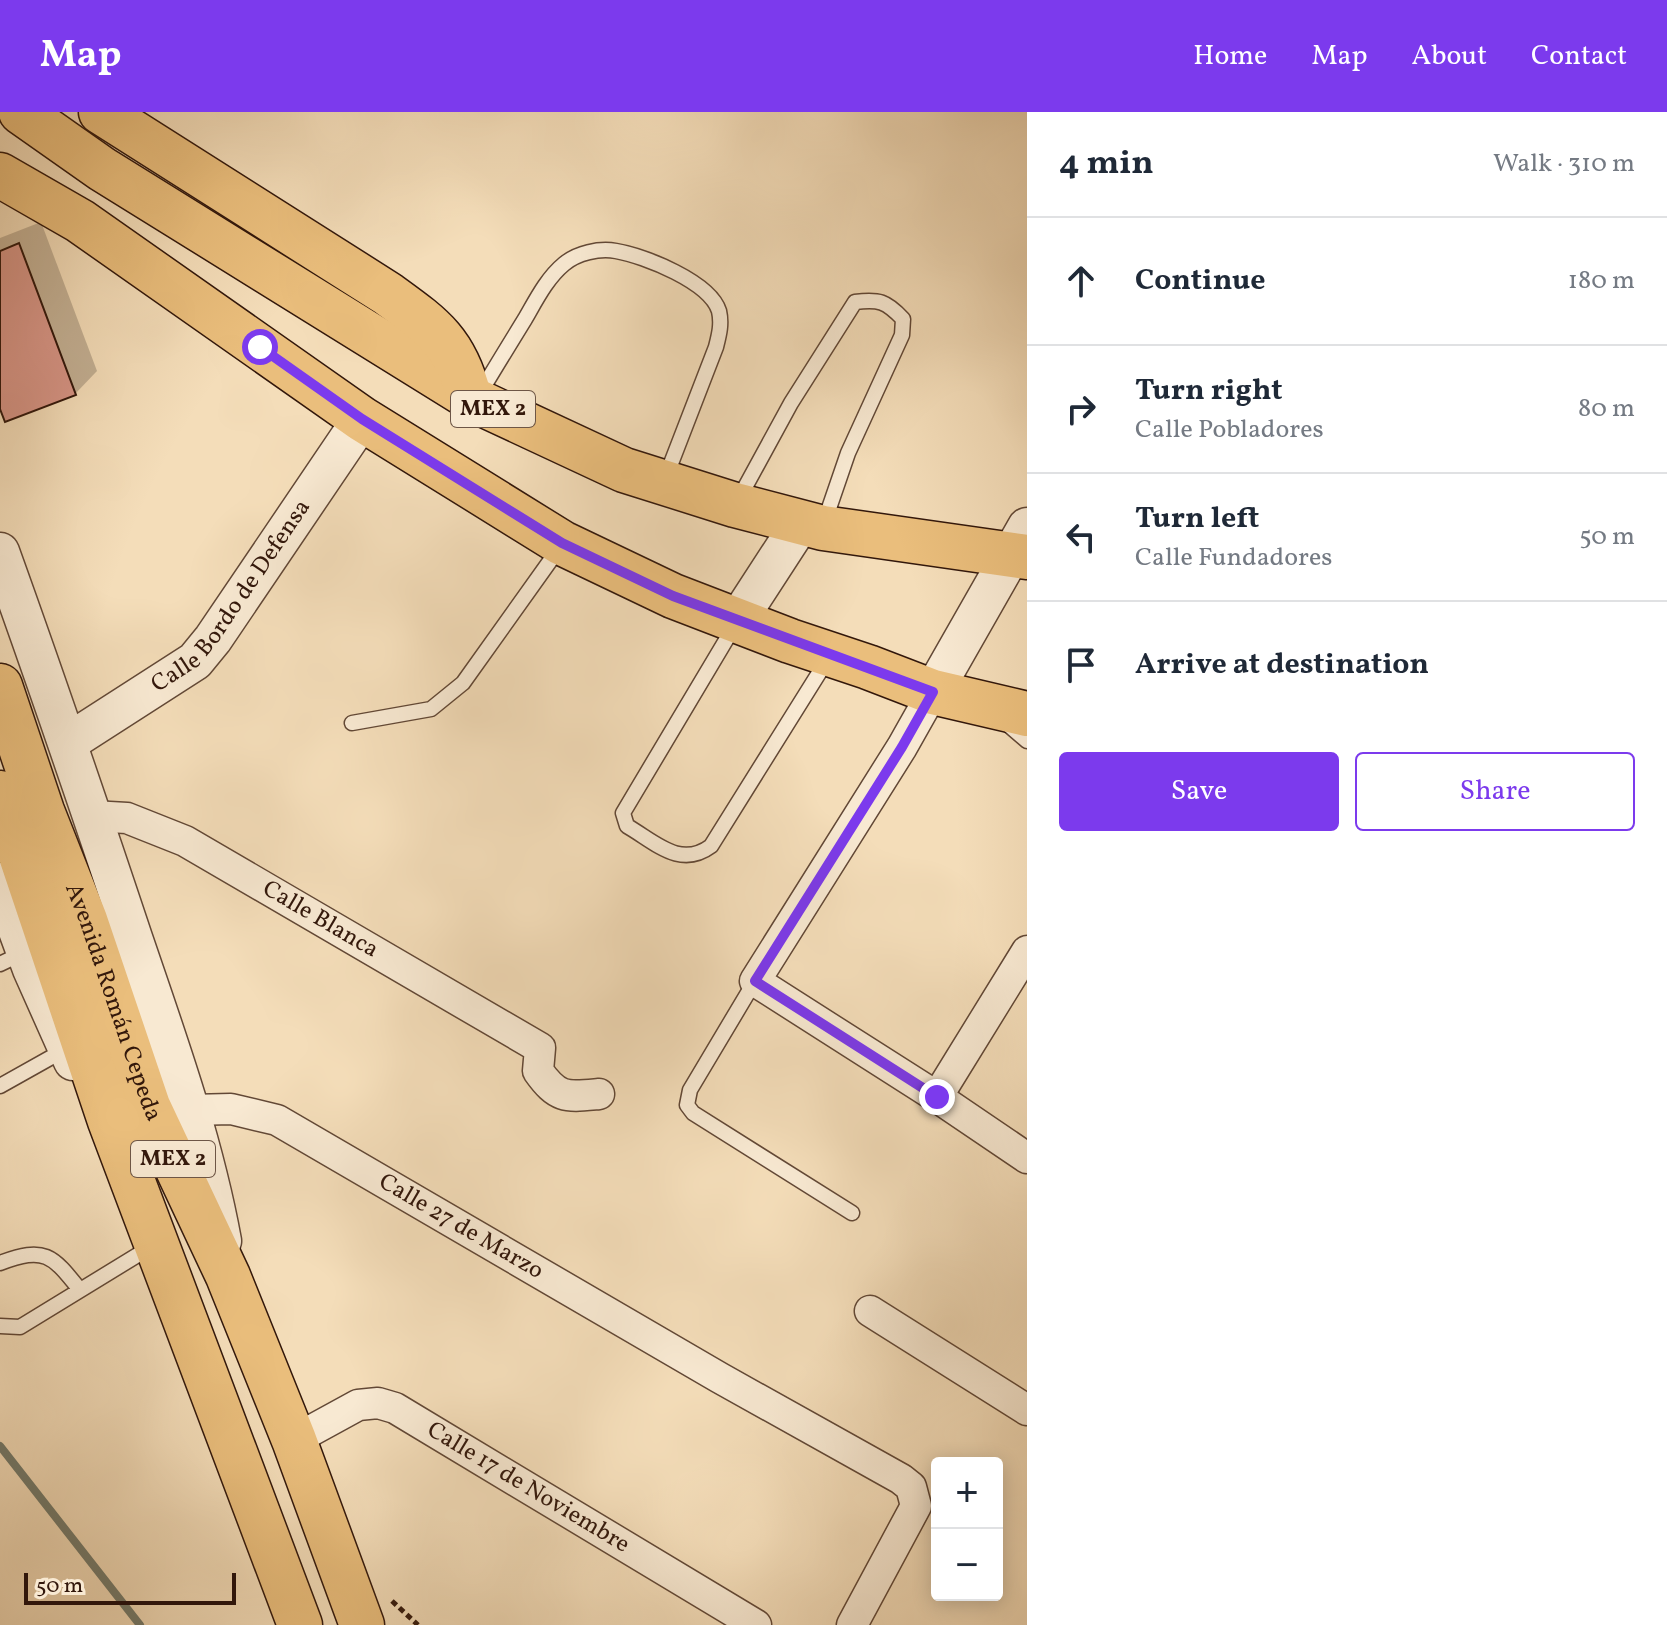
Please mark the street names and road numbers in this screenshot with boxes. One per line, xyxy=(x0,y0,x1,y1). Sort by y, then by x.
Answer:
road number: MEX 2 xyxy=(451,391,535,427)
street label: Calle Bordo de Defensa xyxy=(145,493,319,702)
street label: Calle Blanca xyxy=(256,873,385,967)
street label: Avenida Román Cepeda xyxy=(55,878,170,1127)
road number: MEX 2 xyxy=(131,1141,215,1177)
street label: Calle 27 de Marzo xyxy=(372,1166,550,1289)
street label: Calle 17 de Noviembre xyxy=(420,1414,636,1562)

